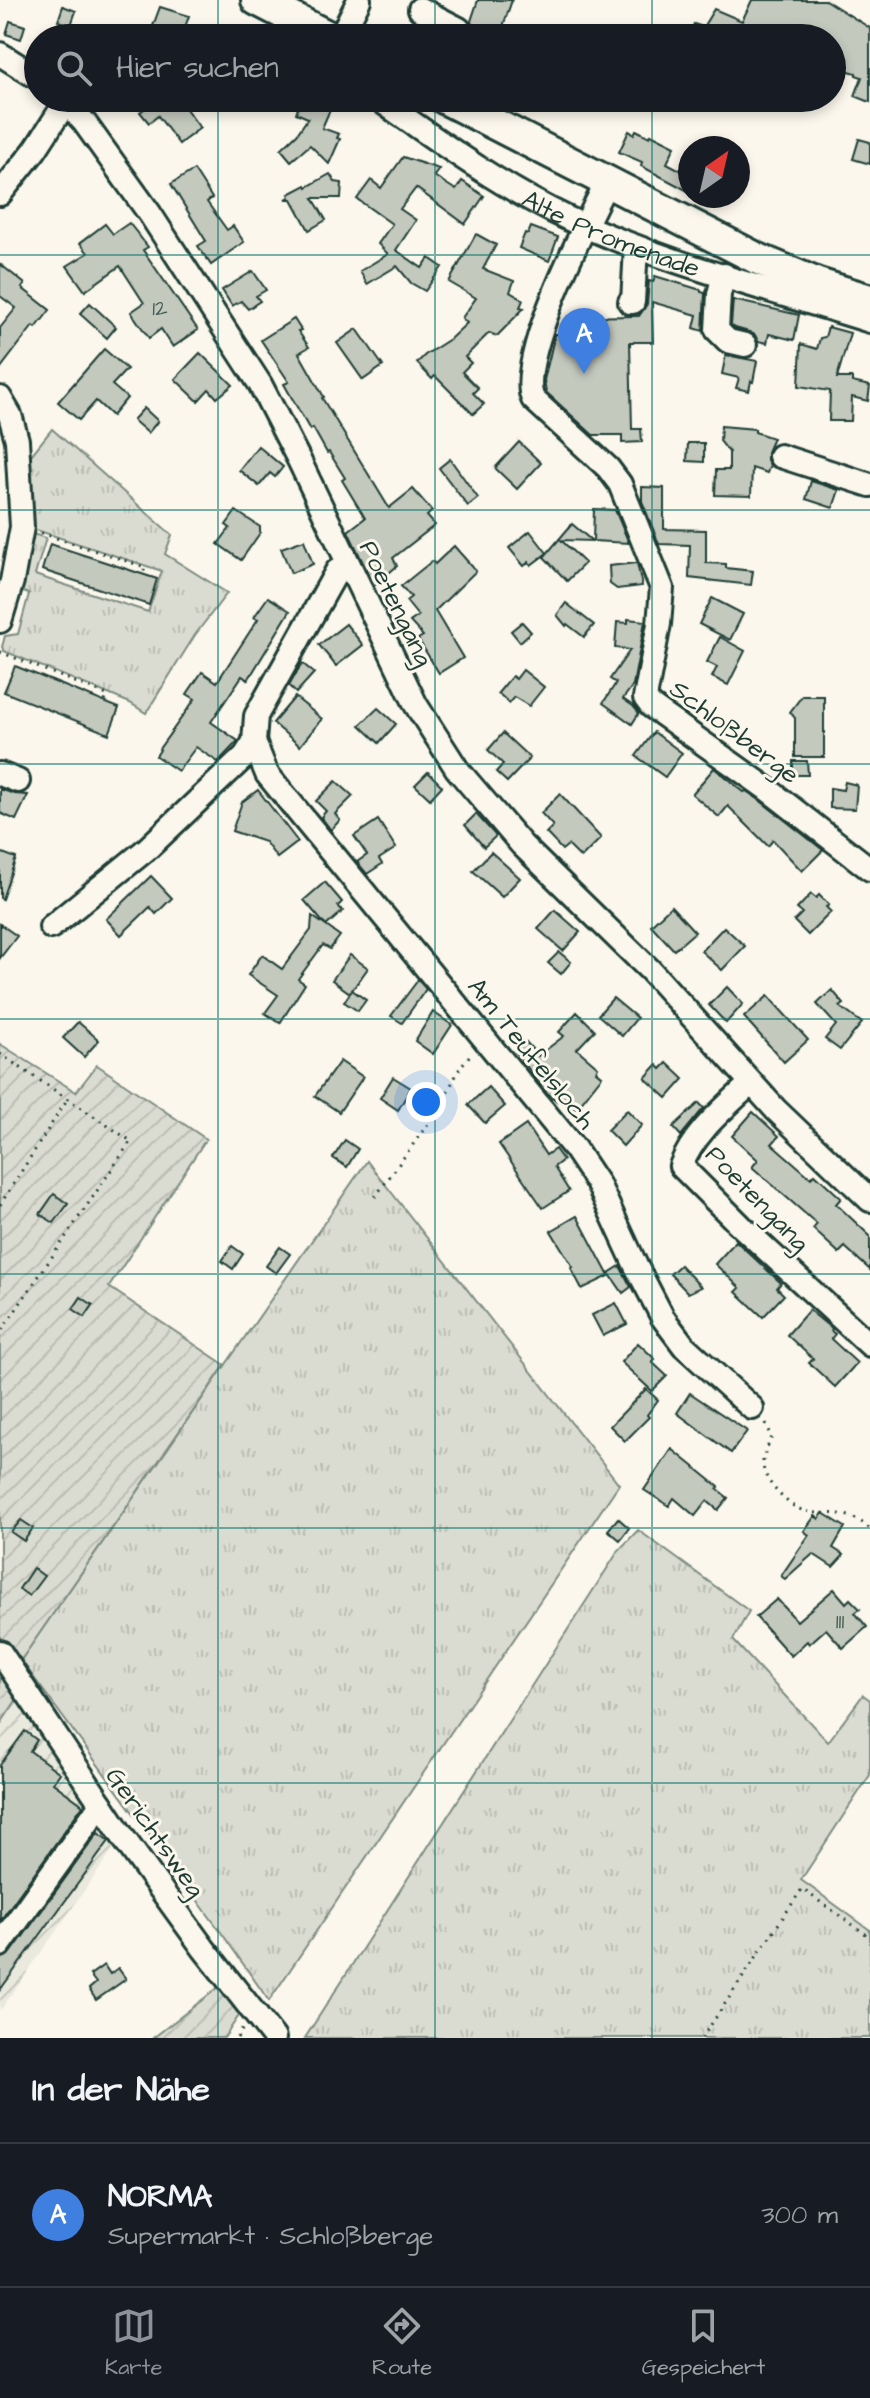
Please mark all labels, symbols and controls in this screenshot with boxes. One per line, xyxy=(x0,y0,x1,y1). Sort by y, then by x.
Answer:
search box xyxy=(24,24,846,112)
icon: search xyxy=(52,46,96,90)
text: Hier suchen xyxy=(116,47,279,89)
north arrow xyxy=(678,136,750,208)
street label: Alte Promenade xyxy=(516,181,704,287)
house number: 12 xyxy=(152,293,168,324)
pin: A xyxy=(558,308,610,374)
street label: Poetengang xyxy=(348,534,442,673)
street label: Schloßberge xyxy=(661,671,807,794)
street label: Am Teufelsloch xyxy=(459,970,604,1137)
your location xyxy=(406,1082,446,1122)
street label: Poetengang xyxy=(696,1137,817,1261)
house number: 111 xyxy=(836,1606,844,1637)
street label: Gerichtsweg xyxy=(95,1760,213,1906)
text: In der Nähe xyxy=(32,2066,210,2114)
text: NORMA xyxy=(108,2176,212,2218)
text: A xyxy=(50,2197,66,2233)
text: 300 m xyxy=(761,2197,838,2233)
text: Supermarkt · Schloßberge xyxy=(108,2218,433,2254)
tab: Karte xyxy=(105,2304,162,2383)
tab: Route xyxy=(372,2304,432,2383)
tab: Gespeichert xyxy=(642,2304,765,2383)

